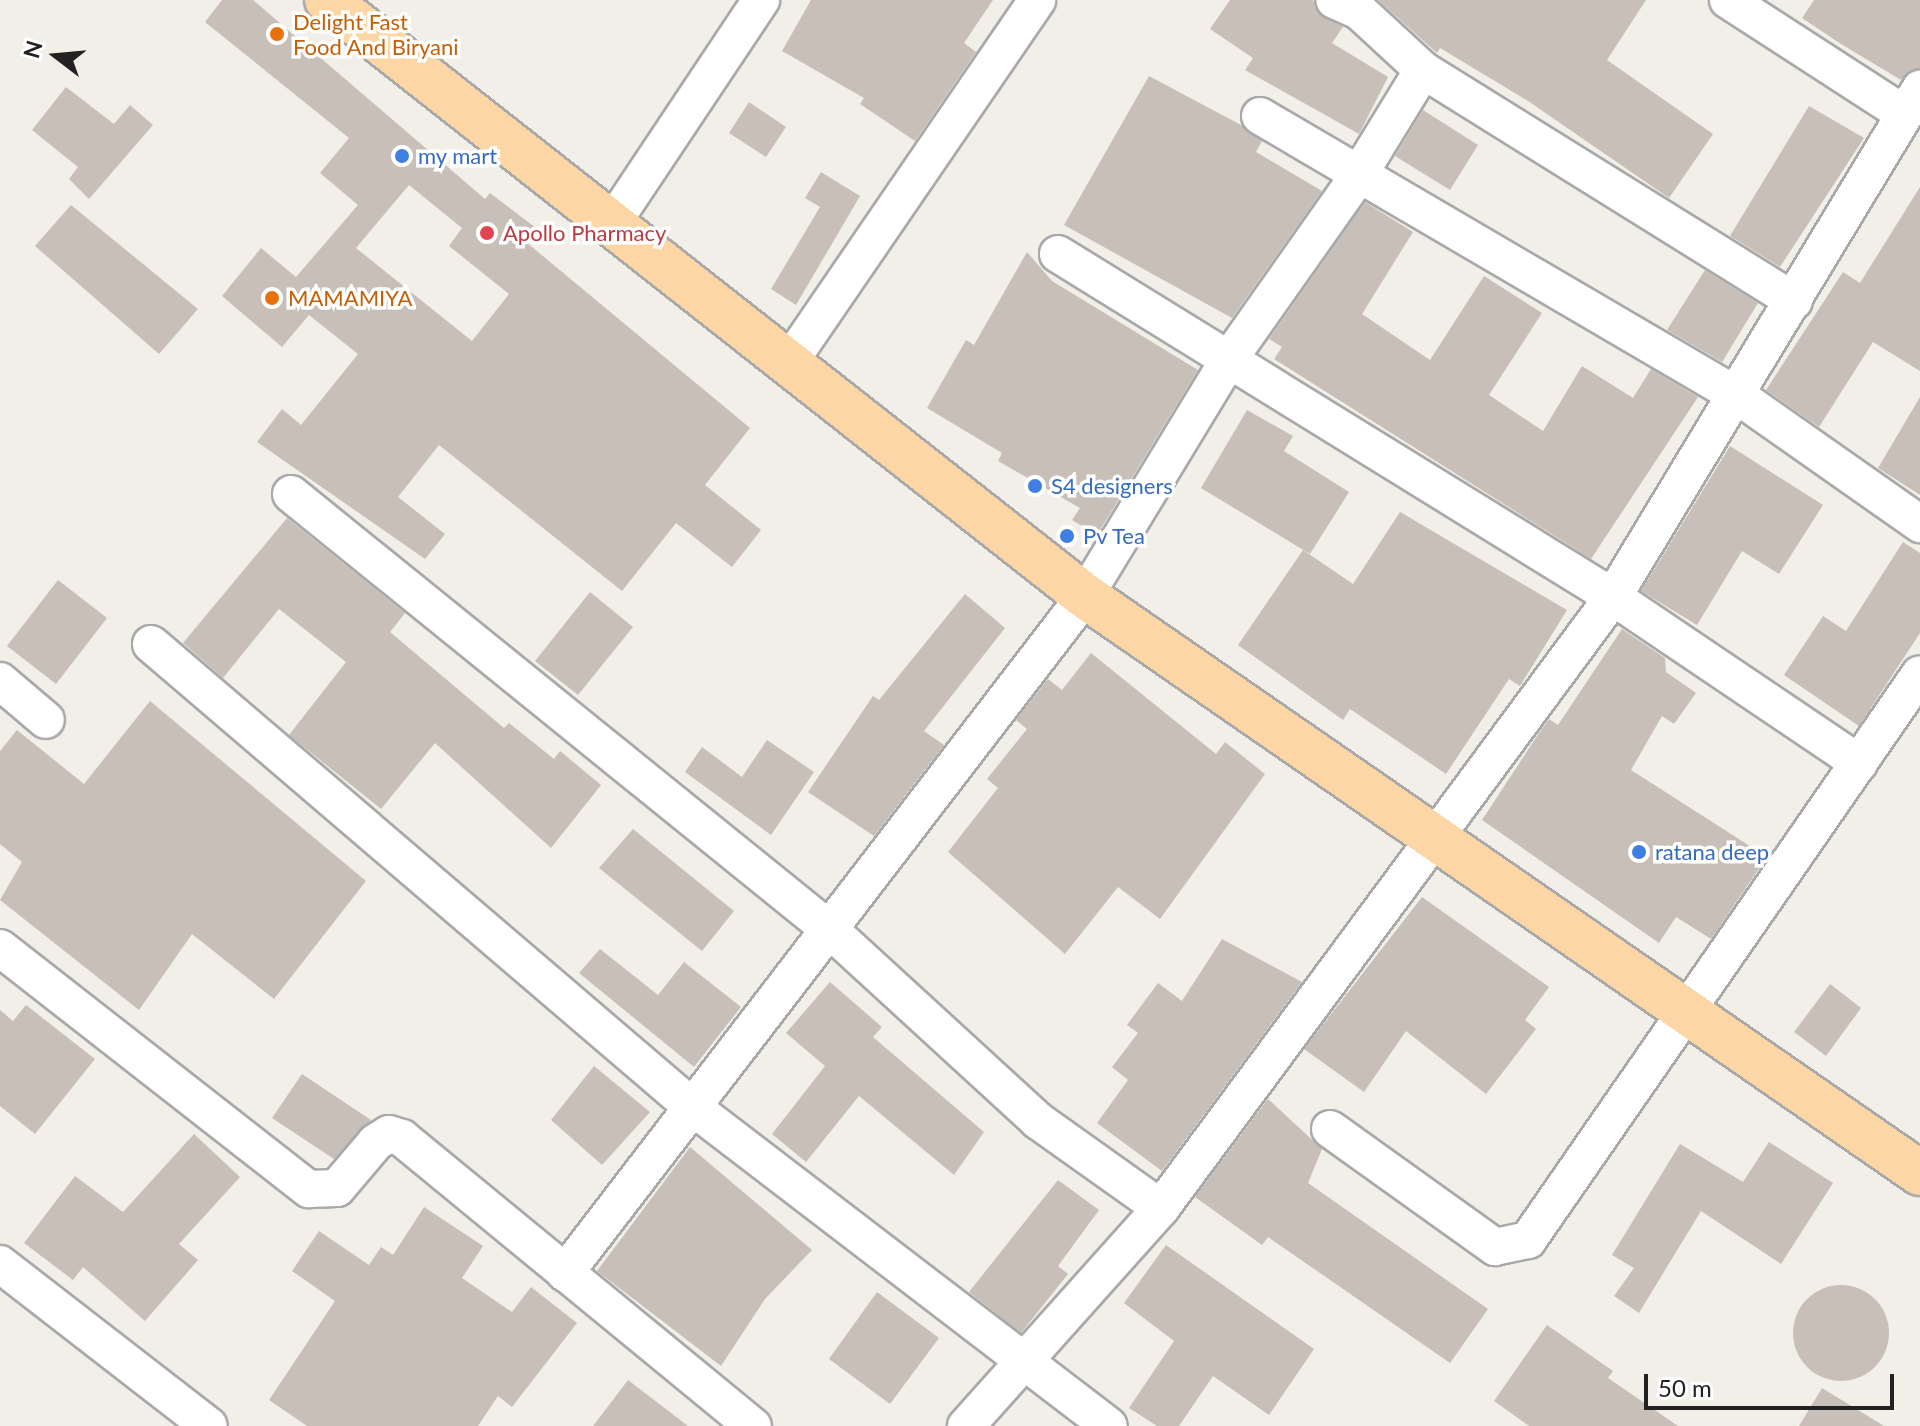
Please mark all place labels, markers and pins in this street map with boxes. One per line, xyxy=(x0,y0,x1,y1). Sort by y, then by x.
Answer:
place label: Delight Fast Food And Biryani xyxy=(293,8,459,60)
marker: Delight Fast Food And Biryani xyxy=(268,25,286,43)
place label: my mart xyxy=(418,143,498,169)
marker: my mart xyxy=(393,147,411,165)
place label: Apollo Pharmacy xyxy=(503,220,666,246)
marker: Apollo Pharmacy xyxy=(478,224,496,242)
place label: MAMAMIYA xyxy=(288,285,412,311)
marker: MAMAMIYA xyxy=(263,289,281,307)
place label: S4 designers xyxy=(1051,473,1173,499)
marker: S4 designers xyxy=(1026,477,1044,495)
place label: Pv Tea xyxy=(1083,523,1146,549)
marker: Pv Tea xyxy=(1058,527,1076,545)
place label: ratana deep xyxy=(1655,839,1769,865)
marker: ratana deep xyxy=(1630,843,1648,861)

